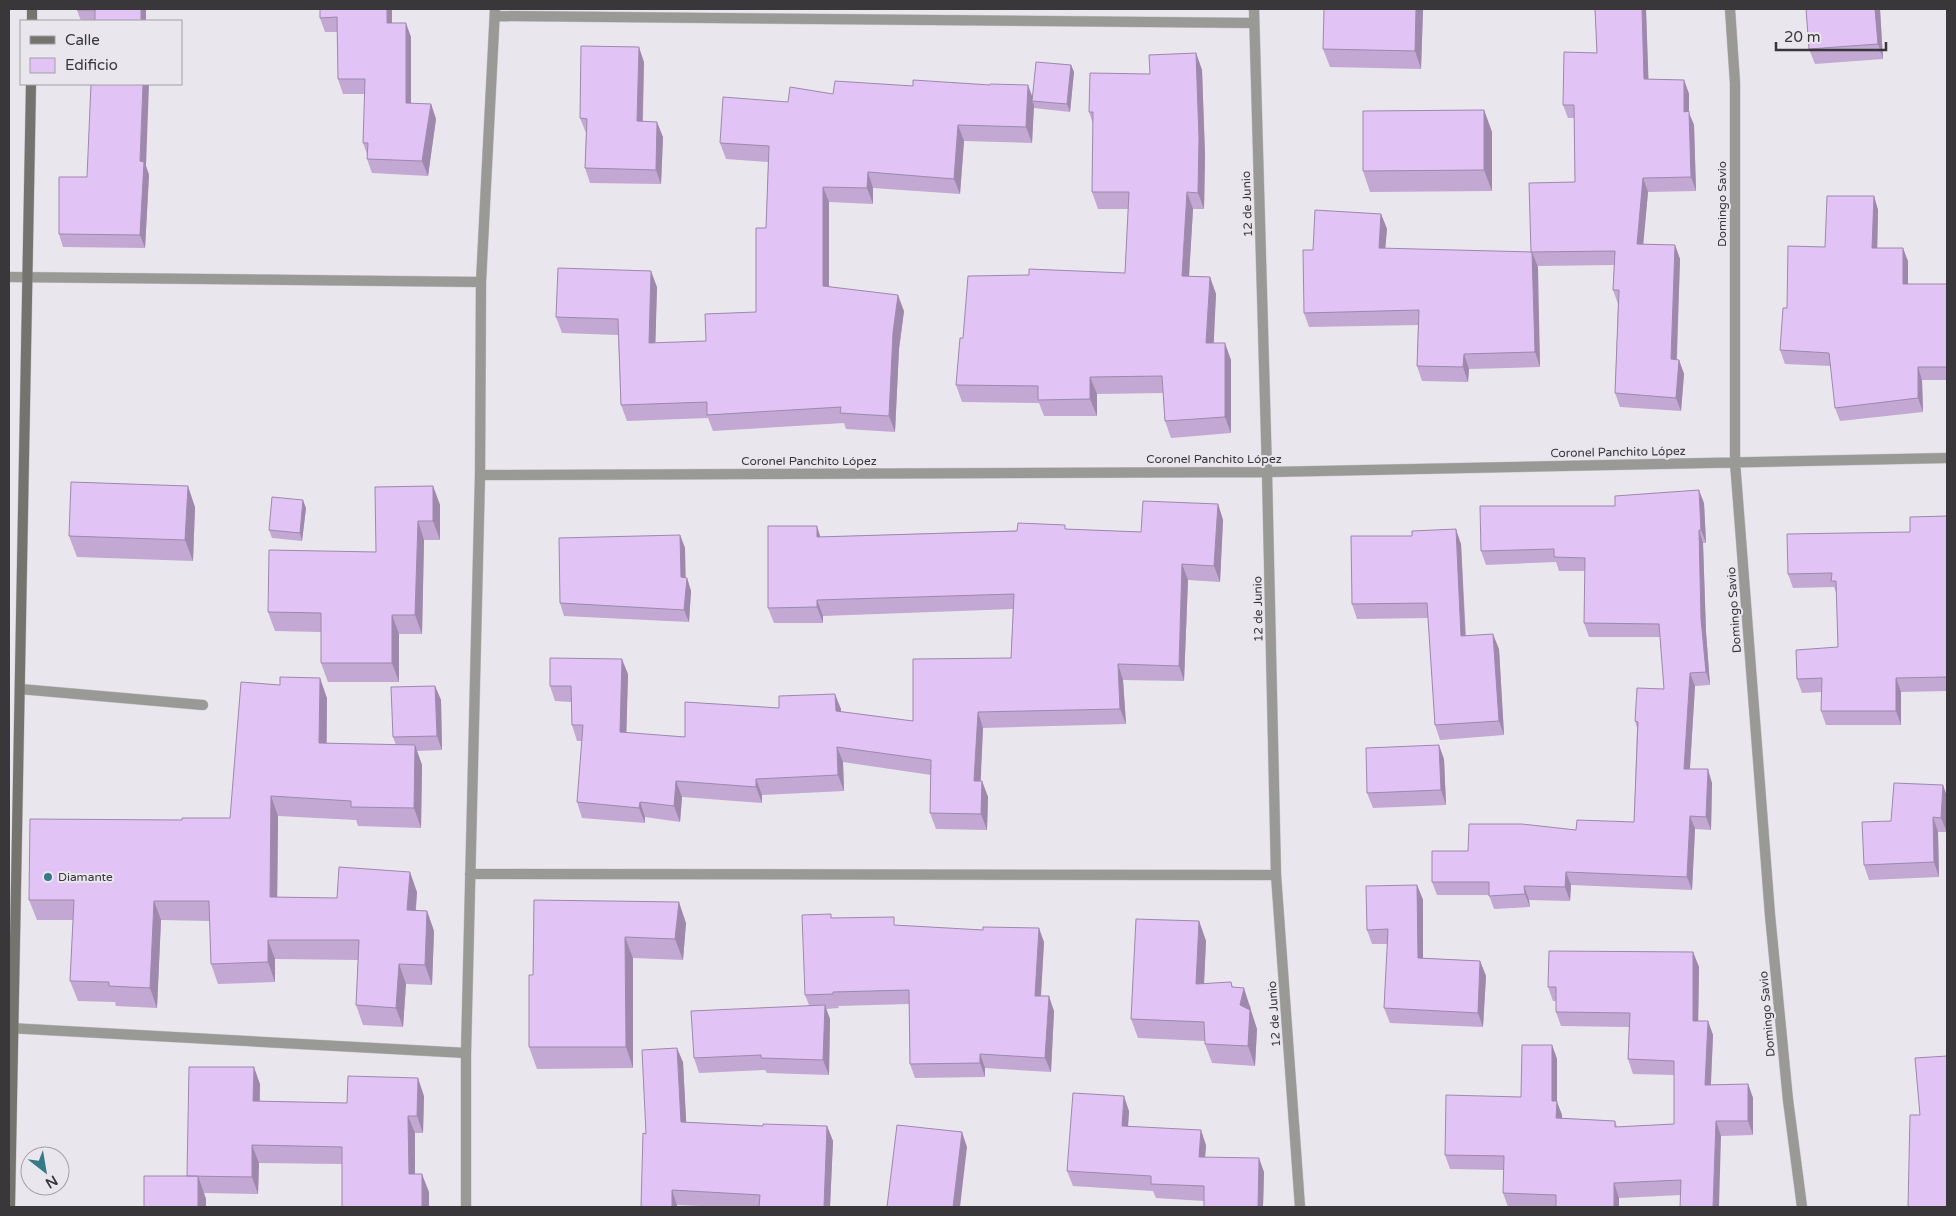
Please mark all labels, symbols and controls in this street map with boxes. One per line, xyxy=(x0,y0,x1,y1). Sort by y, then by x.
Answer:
legend xyxy=(20,20,182,85)
scale bar xyxy=(1776,20,1886,52)
text: 20 m xyxy=(1784,28,1821,46)
text: Calle xyxy=(65,31,100,49)
text: Edificio xyxy=(65,56,118,74)
street label: Domingo Savio xyxy=(1715,161,1729,247)
street label: 12 de Junio xyxy=(1239,171,1255,237)
street label: Coronel Panchito López xyxy=(1550,444,1686,460)
street label: Coronel Panchito López xyxy=(1146,452,1282,466)
street label: Coronel Panchito López xyxy=(741,454,877,468)
street label: Domingo Savio xyxy=(1724,567,1744,653)
street label: 12 de Junio xyxy=(1250,576,1266,642)
place label: Diamante xyxy=(58,870,113,884)
marker: Diamante xyxy=(42,871,54,883)
street label: Domingo Savio xyxy=(1756,971,1778,1057)
street label: 12 de Junio xyxy=(1265,981,1283,1047)
north arrow xyxy=(20,1146,70,1196)
text: N xyxy=(42,1172,61,1192)

